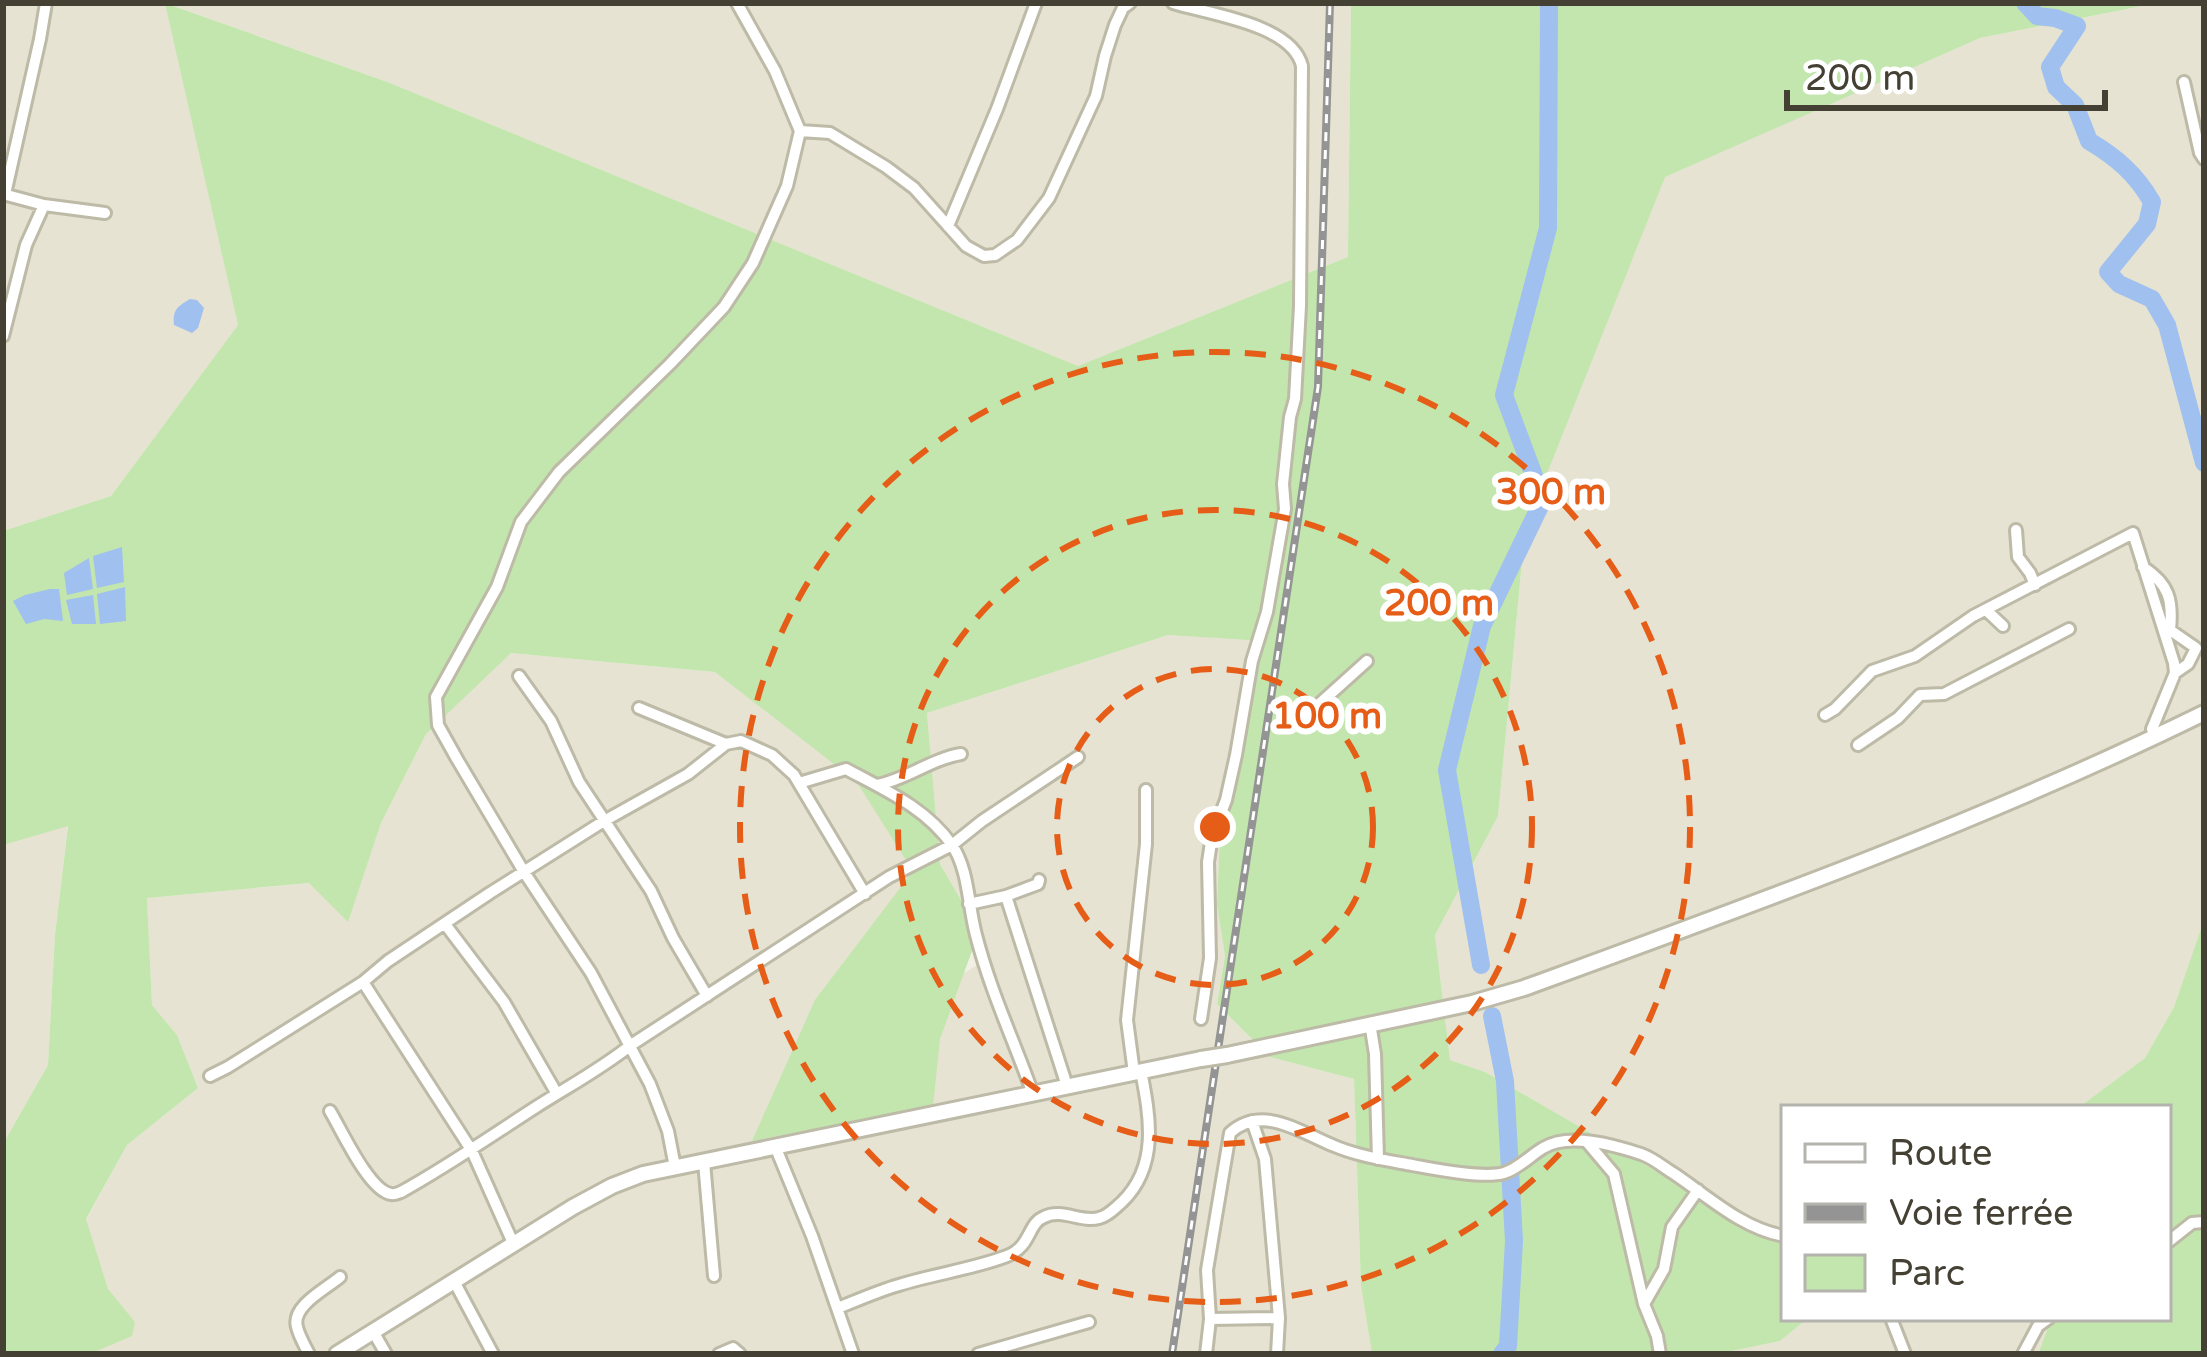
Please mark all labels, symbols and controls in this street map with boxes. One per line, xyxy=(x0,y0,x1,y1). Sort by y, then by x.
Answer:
scale bar xyxy=(1787,36,2105,110)
text: 200 m xyxy=(1805,57,1915,100)
text: 300 m xyxy=(1496,471,1606,514)
text: 200 m xyxy=(1384,582,1494,625)
text: 100 m xyxy=(1272,695,1382,738)
centre of rings xyxy=(1194,806,1236,848)
legend xyxy=(1781,1105,2171,1321)
text: Route xyxy=(1889,1132,1992,1175)
text: Voie ferrée xyxy=(1889,1192,2073,1235)
text: Parc xyxy=(1889,1252,1965,1295)

